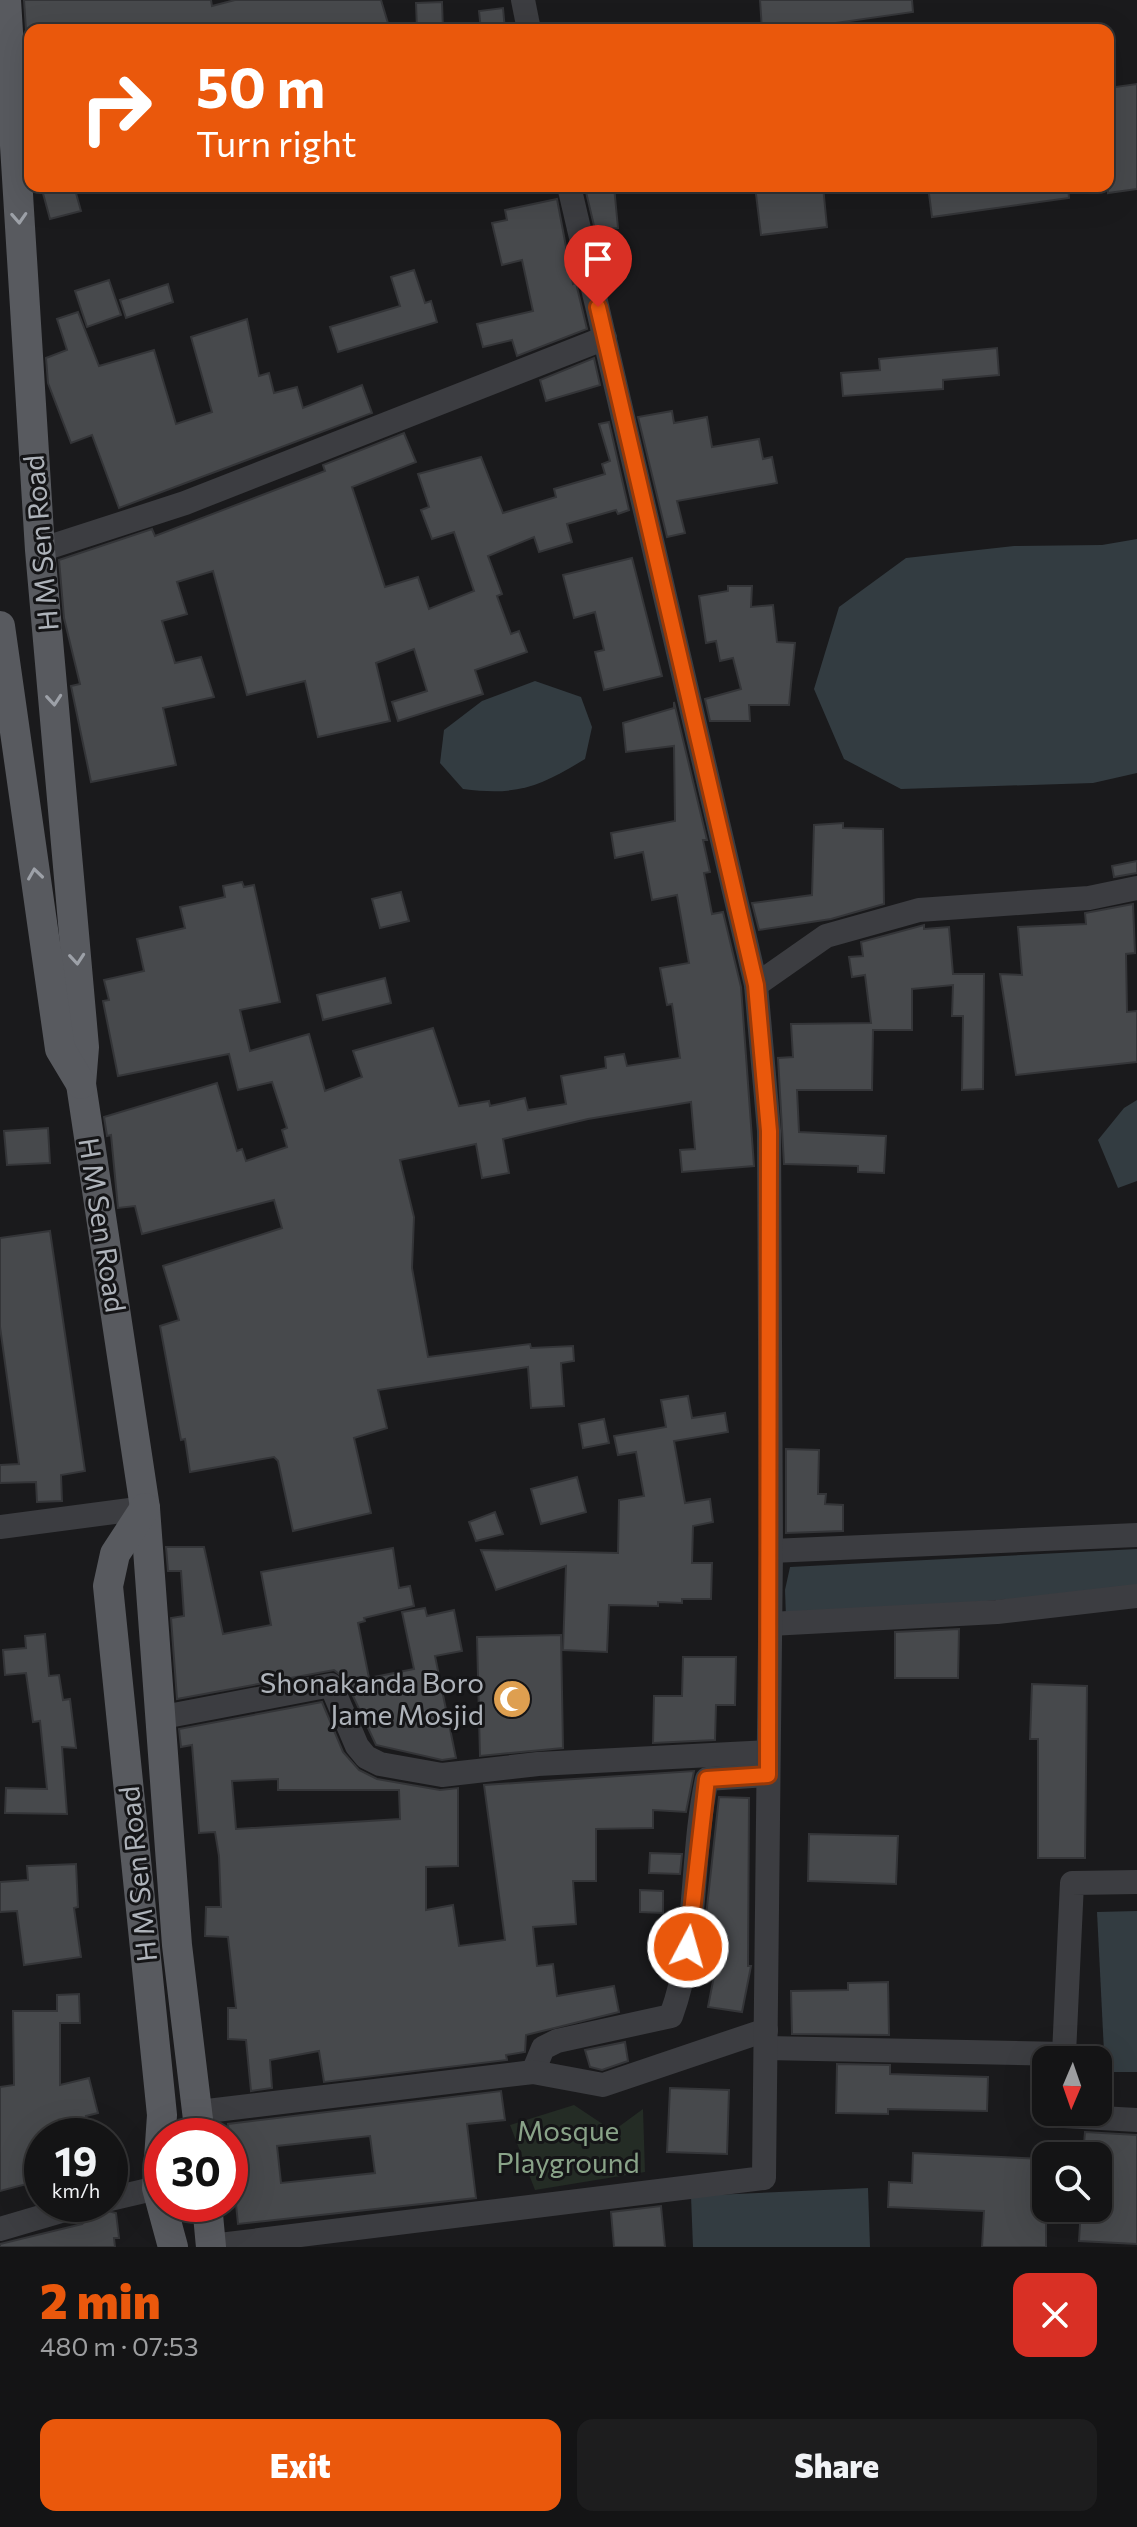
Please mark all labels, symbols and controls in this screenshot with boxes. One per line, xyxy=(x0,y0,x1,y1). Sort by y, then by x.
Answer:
text: 50 m xyxy=(196,51,325,120)
icon: right xyxy=(64,56,168,160)
text: Turn right xyxy=(196,120,357,164)
one-way arrow xyxy=(10,212,27,225)
pin xyxy=(564,225,632,307)
icon: arrive xyxy=(576,237,620,281)
street label: H M Sen Road xyxy=(15,454,65,632)
one-way arrow xyxy=(45,694,62,707)
one-way arrow xyxy=(27,867,44,881)
one-way arrow xyxy=(68,953,85,966)
street label: H M Sen Road xyxy=(72,1135,134,1315)
place label: Shonakanda Boro Jame Mosjid xyxy=(260,1665,484,1731)
mosque icon: Shonakanda Boro Jame Mosjid xyxy=(491,1678,533,1720)
street label: H M Sen Road xyxy=(111,1785,163,1964)
position arrow xyxy=(646,1905,730,1989)
north arrow xyxy=(1032,2046,1112,2126)
map controls xyxy=(1032,2046,1112,2222)
park label: Mosque Playground xyxy=(496,2113,640,2179)
speed limit sign: 30 xyxy=(144,2118,248,2222)
text: 19 xyxy=(55,2135,97,2184)
button: search xyxy=(1032,2142,1112,2222)
text: km/h xyxy=(52,2178,100,2202)
text: 2 min xyxy=(40,2270,161,2329)
button: close xyxy=(1013,2273,1097,2357)
text: 480 m · 07:53 xyxy=(40,2330,199,2361)
button: Exit xyxy=(40,2419,561,2511)
button: Share xyxy=(577,2419,1097,2511)

